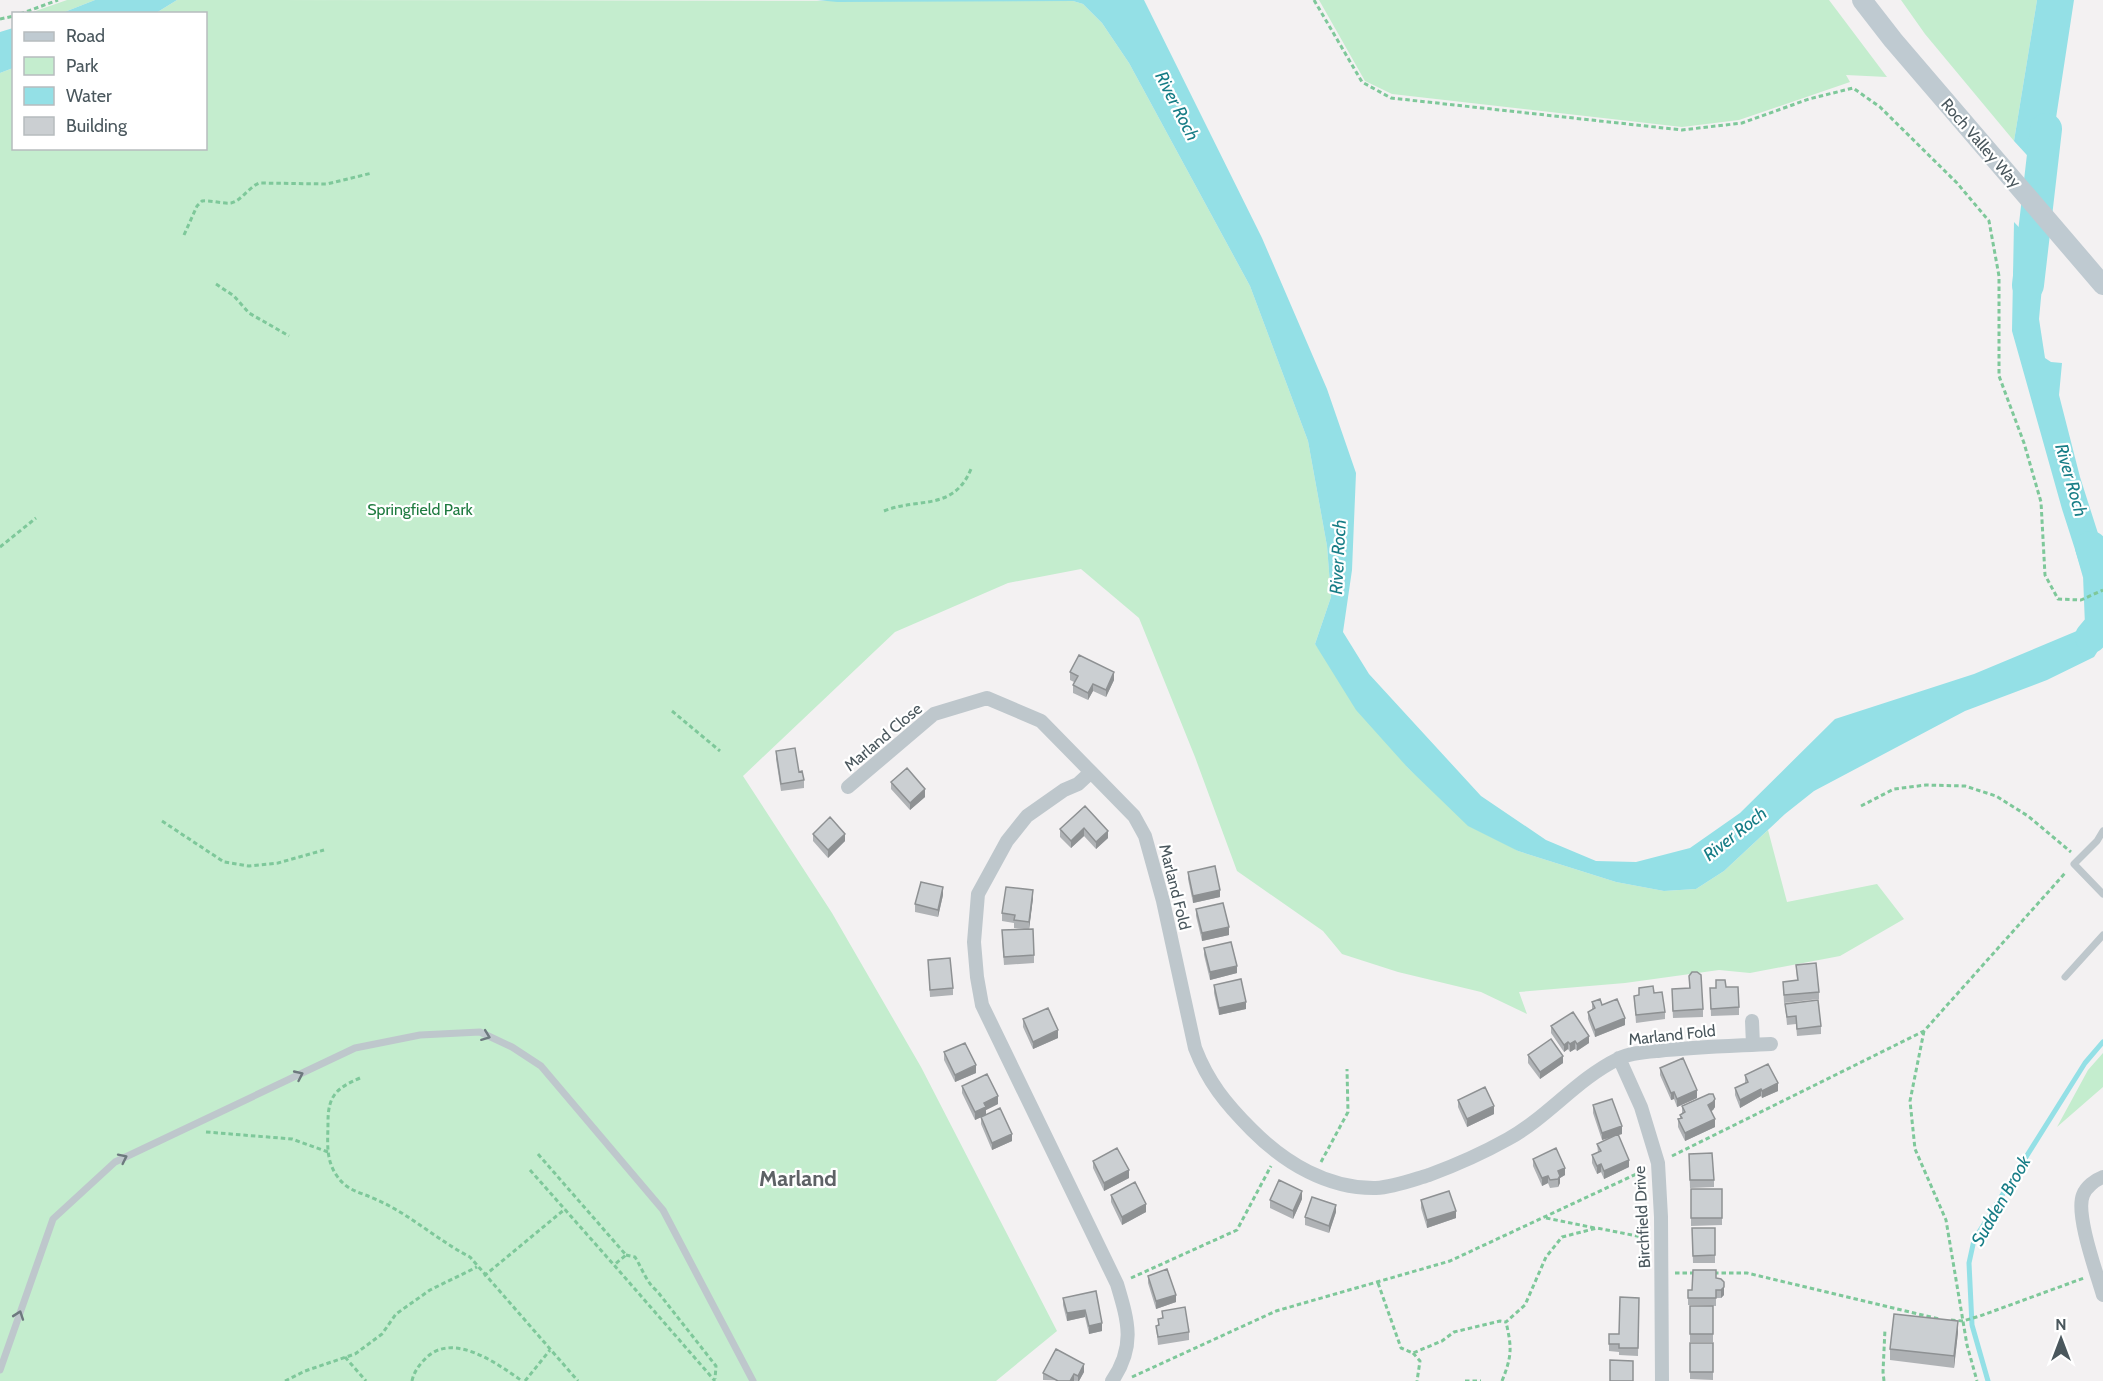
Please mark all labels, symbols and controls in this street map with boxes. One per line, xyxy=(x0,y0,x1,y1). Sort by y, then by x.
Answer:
legend xyxy=(12,12,207,150)
text: Road xyxy=(66,25,105,47)
text: Park xyxy=(66,55,99,77)
water label: River Roch xyxy=(1150,68,1204,144)
text: Water xyxy=(66,85,112,107)
street label: Roch Valley Way xyxy=(1937,95,2025,191)
text: Building xyxy=(66,115,128,137)
water label: River Roch xyxy=(2050,441,2092,519)
park label: Springfield Park xyxy=(367,500,474,519)
water label: River Roch xyxy=(1325,519,1351,595)
street label: Marland Close xyxy=(840,699,926,775)
water label: River Roch xyxy=(1699,802,1771,866)
street label: Marland Fold xyxy=(1155,842,1195,932)
street label: Marland Fold xyxy=(1627,1021,1717,1049)
one-way arrow xyxy=(480,1028,491,1041)
one-way arrow xyxy=(293,1070,304,1082)
water label: Sudden Brook xyxy=(1966,1151,2036,1250)
one-way arrow xyxy=(117,1154,128,1166)
district label: Marland xyxy=(759,1165,837,1192)
street label: Birchfield Drive xyxy=(1630,1165,1654,1269)
north arrow xyxy=(2031,1309,2091,1369)
one-way arrow xyxy=(12,1310,25,1321)
text: N xyxy=(2055,1315,2067,1334)

